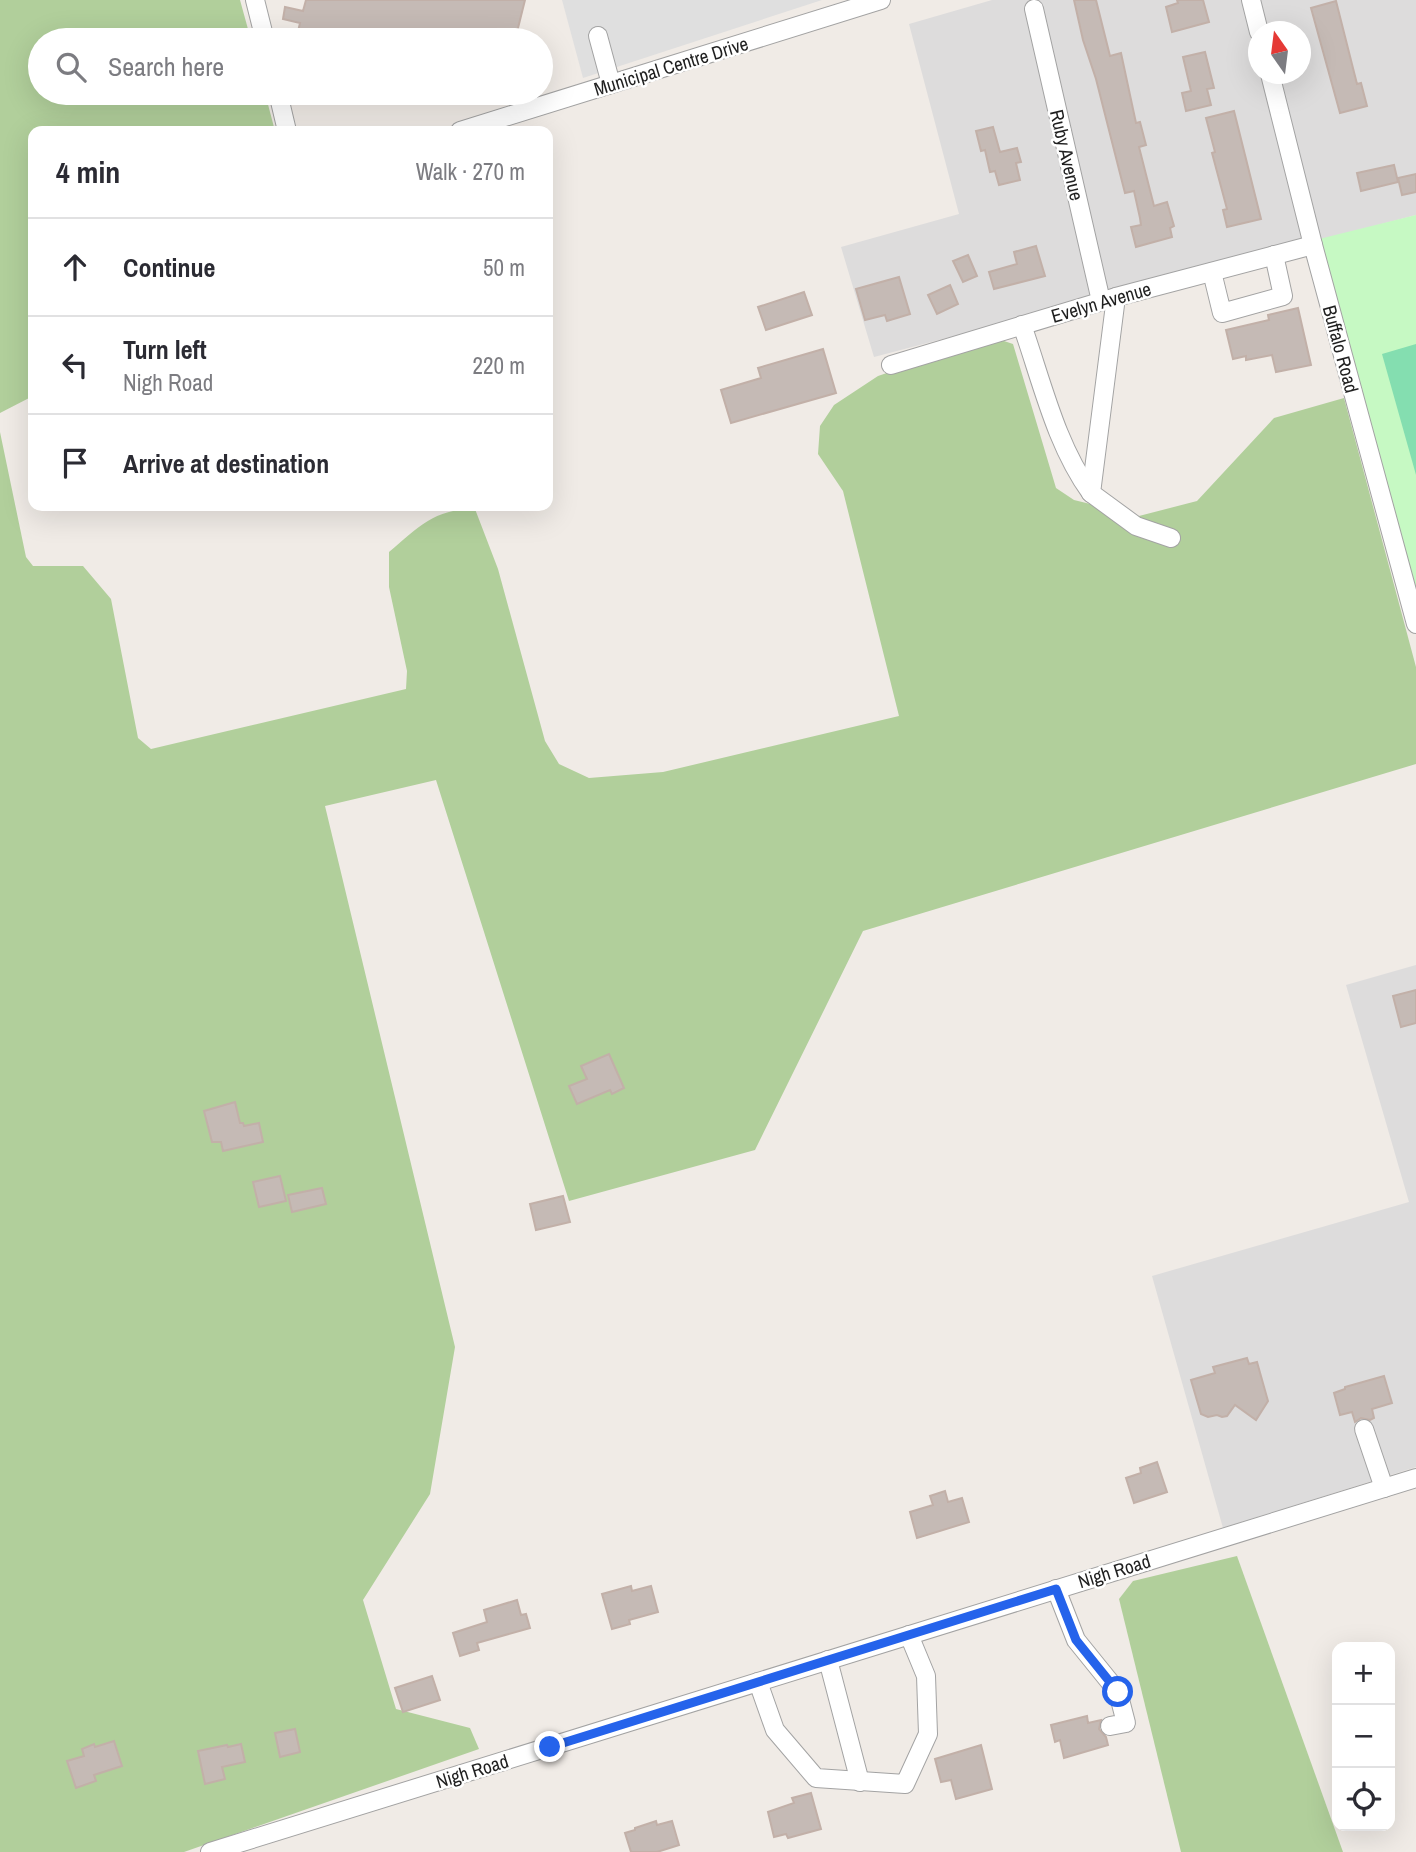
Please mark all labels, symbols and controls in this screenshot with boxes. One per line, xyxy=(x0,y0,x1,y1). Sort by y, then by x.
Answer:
north arrow xyxy=(1248,21,1311,84)
search box xyxy=(28,28,553,105)
street label: Municipal Centre Drive xyxy=(591,30,751,102)
icon: search xyxy=(52,48,90,86)
text: Search here xyxy=(108,49,224,84)
street label: Ruby Avenue xyxy=(1044,107,1090,203)
text: 4 min xyxy=(56,152,120,192)
text: Walk · 270 m xyxy=(416,156,525,187)
icon: ahead xyxy=(56,248,94,286)
text: Continue xyxy=(123,250,215,285)
text: 50 m xyxy=(483,252,525,283)
street label: Evelyn Avenue xyxy=(1048,275,1154,329)
street label: Buffalo Road xyxy=(1317,302,1365,396)
text: Turn left xyxy=(123,332,207,367)
icon: left xyxy=(56,346,94,384)
text: 220 m xyxy=(473,350,525,381)
text: Nigh Road xyxy=(123,367,213,398)
icon: arrive xyxy=(56,444,94,482)
text: Arrive at destination xyxy=(123,446,329,481)
street label: Nigh Road xyxy=(1075,1548,1153,1594)
map controls xyxy=(1332,1642,1395,1831)
button: + xyxy=(1332,1642,1395,1705)
route start xyxy=(1102,1676,1133,1707)
button: − xyxy=(1332,1705,1395,1768)
route end xyxy=(534,1731,565,1762)
street label: Nigh Road xyxy=(433,1748,511,1794)
button: locate xyxy=(1332,1768,1395,1831)

